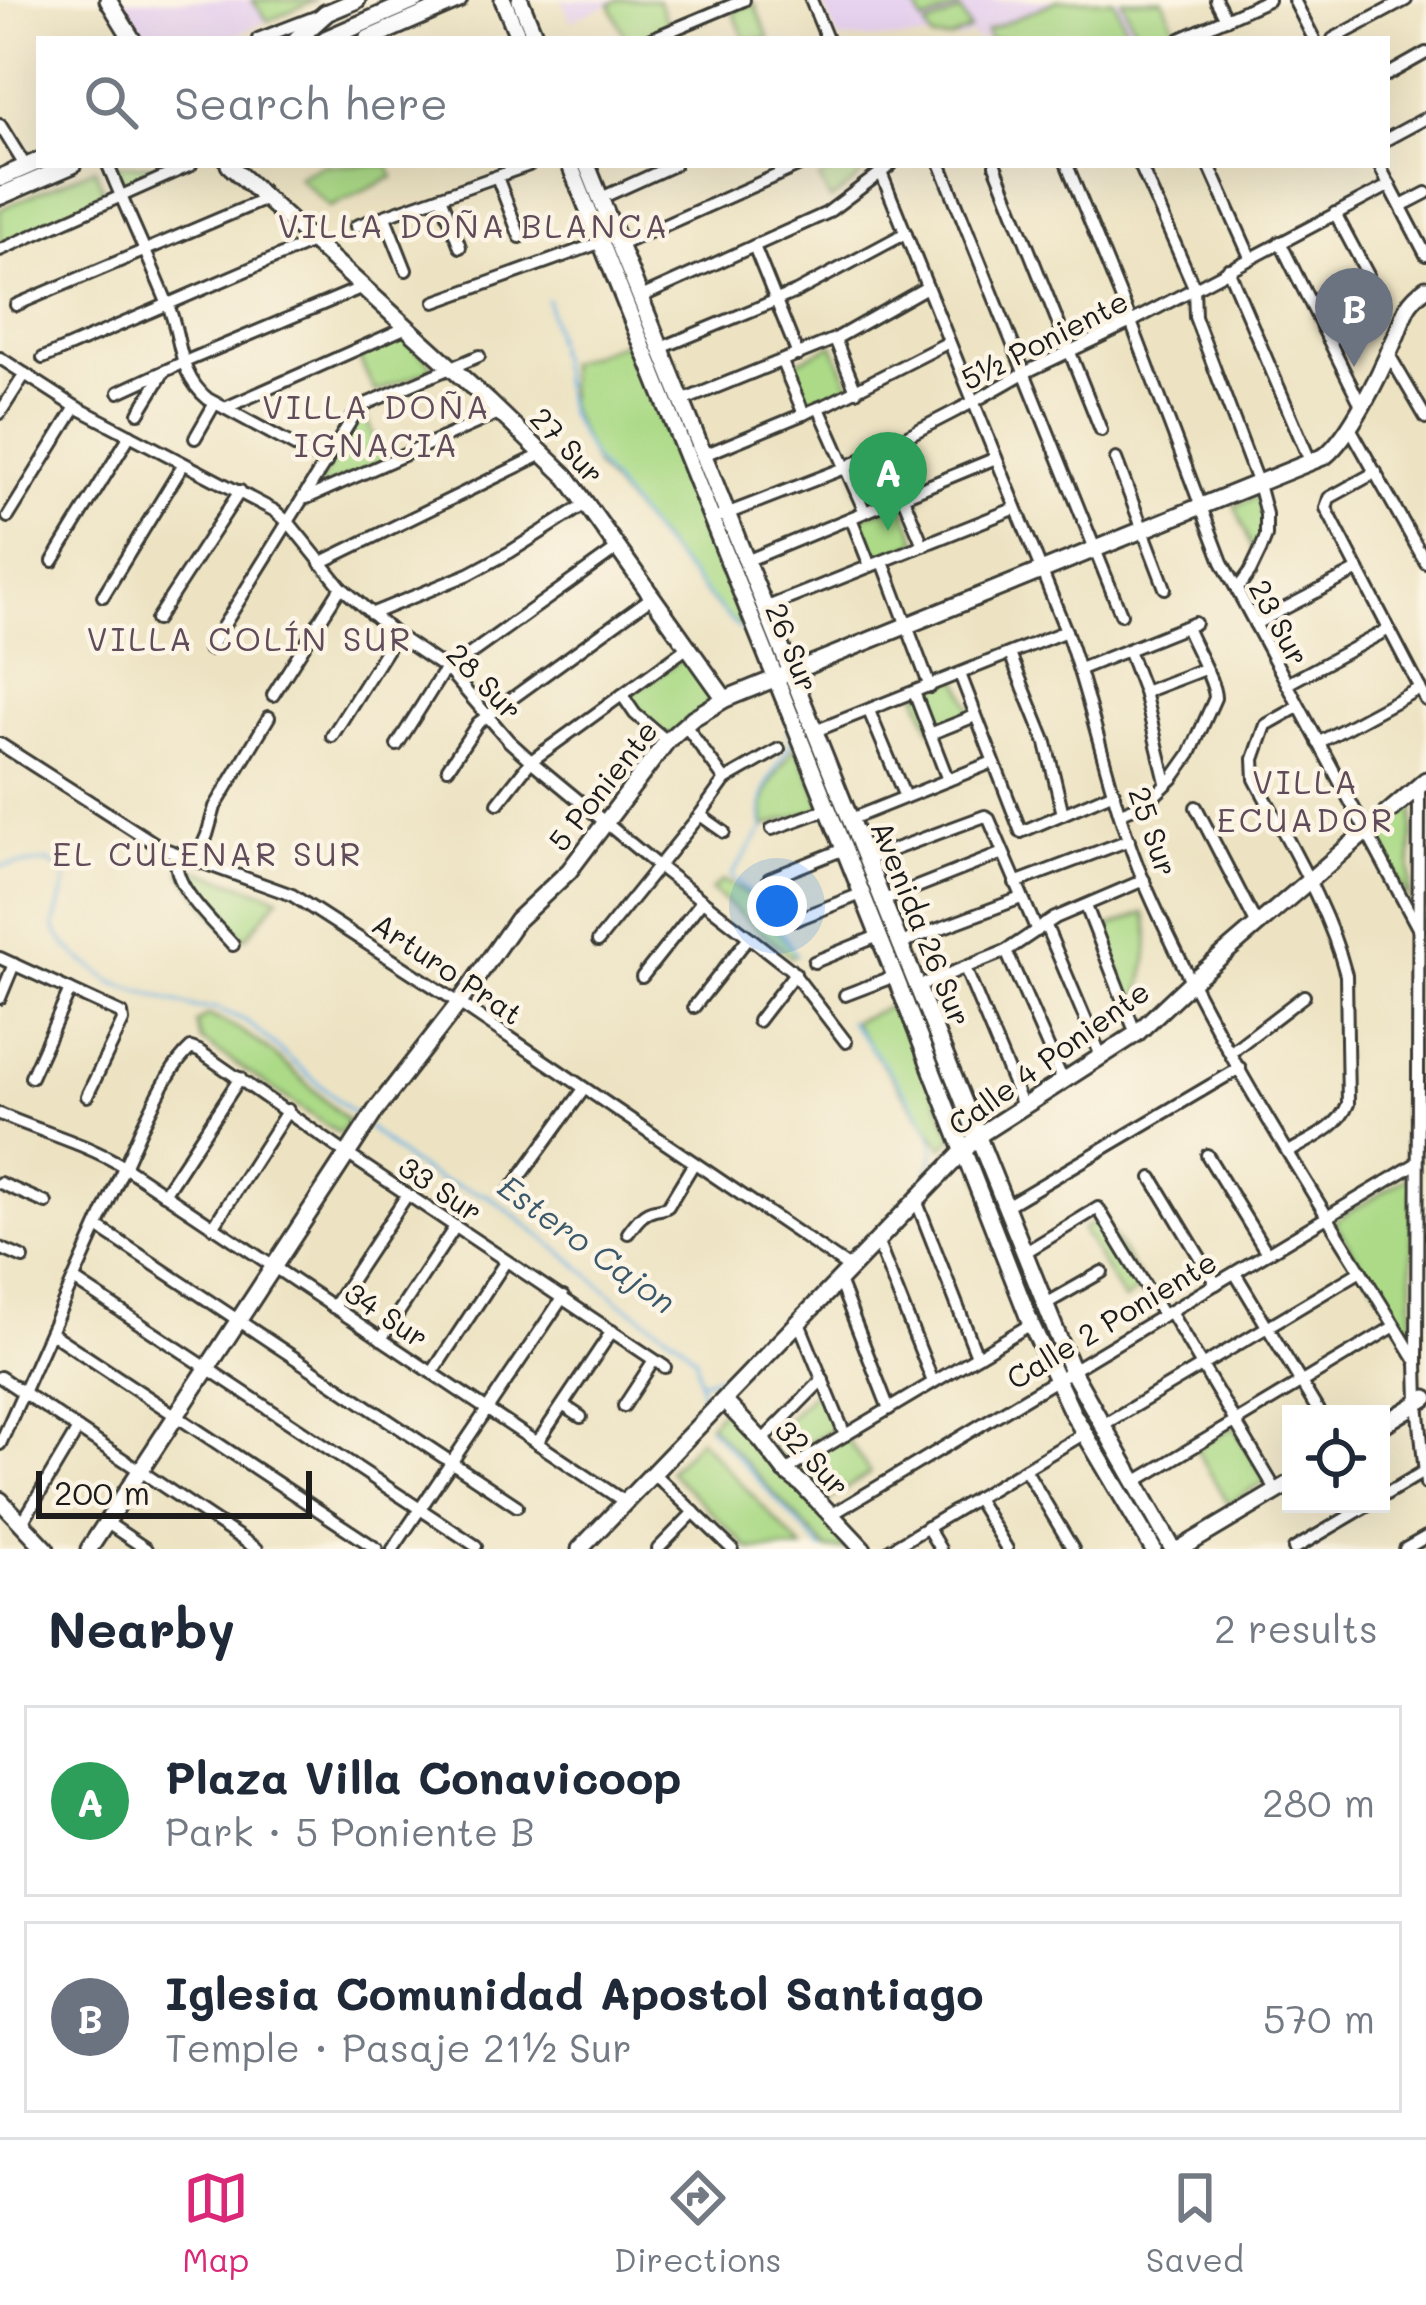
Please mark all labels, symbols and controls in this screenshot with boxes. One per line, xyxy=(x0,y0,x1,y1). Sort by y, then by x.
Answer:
search box xyxy=(36,36,1390,168)
icon: search xyxy=(78,69,144,135)
text: Search here xyxy=(174,73,448,131)
district label: VILLA DOÑA BLANCA xyxy=(278,203,670,246)
pin: B xyxy=(1315,268,1393,367)
street label: 5½ Poniente xyxy=(954,280,1134,398)
district label: VILLA DOÑA IGNACIA xyxy=(262,384,492,465)
street label: 27 Sur xyxy=(522,398,614,492)
pin: A xyxy=(849,432,927,531)
street label: 23 Sur xyxy=(1241,572,1319,672)
street label: 26 Sur xyxy=(757,596,829,698)
district label: VILLA COLÍN SUR xyxy=(87,616,413,659)
street label: 28 Sur xyxy=(438,634,532,728)
street label: 5 Poniente xyxy=(538,711,666,859)
district label: VILLA ECUADOR xyxy=(1217,759,1395,840)
street label: 25 Sur xyxy=(1120,781,1188,881)
street label: Avenida 26 Sur xyxy=(863,814,981,1032)
district label: EL CULENAR SUR xyxy=(52,831,364,874)
your location xyxy=(747,876,807,936)
street label: Arturo Prat xyxy=(365,903,531,1033)
street label: Calle 4 Poniente xyxy=(939,970,1157,1144)
street label: 33 Sur xyxy=(391,1145,491,1231)
water label: Estero Cajon xyxy=(491,1164,685,1322)
street label: Calle 2 Poniente xyxy=(998,1240,1224,1398)
street label: 34 Sur xyxy=(337,1271,437,1357)
map controls xyxy=(1282,1405,1390,1513)
button: locate xyxy=(1282,1405,1390,1513)
street label: 32 Sur xyxy=(767,1410,859,1504)
scale bar xyxy=(36,1465,312,1518)
text: 200 m xyxy=(54,1470,150,1513)
text: Nearby xyxy=(48,1594,235,1661)
text: 2 results xyxy=(1214,1602,1378,1653)
text: Plaza Villa Conavicoop xyxy=(165,1747,682,1805)
text: A xyxy=(76,1776,104,1827)
text: 280 m xyxy=(1262,1776,1375,1827)
text: Park · 5 Poniente B xyxy=(165,1805,535,1856)
text: Iglesia Comunidad Apostol Santiago xyxy=(165,1963,983,2021)
text: B xyxy=(77,1992,103,2043)
text: 570 m xyxy=(1263,1992,1375,2043)
text: Temple · Pasaje 21½ Sur xyxy=(165,2021,632,2072)
tab: Map xyxy=(182,2165,249,2280)
tab: Directions xyxy=(614,2165,781,2280)
tab: Saved xyxy=(1146,2165,1244,2280)

